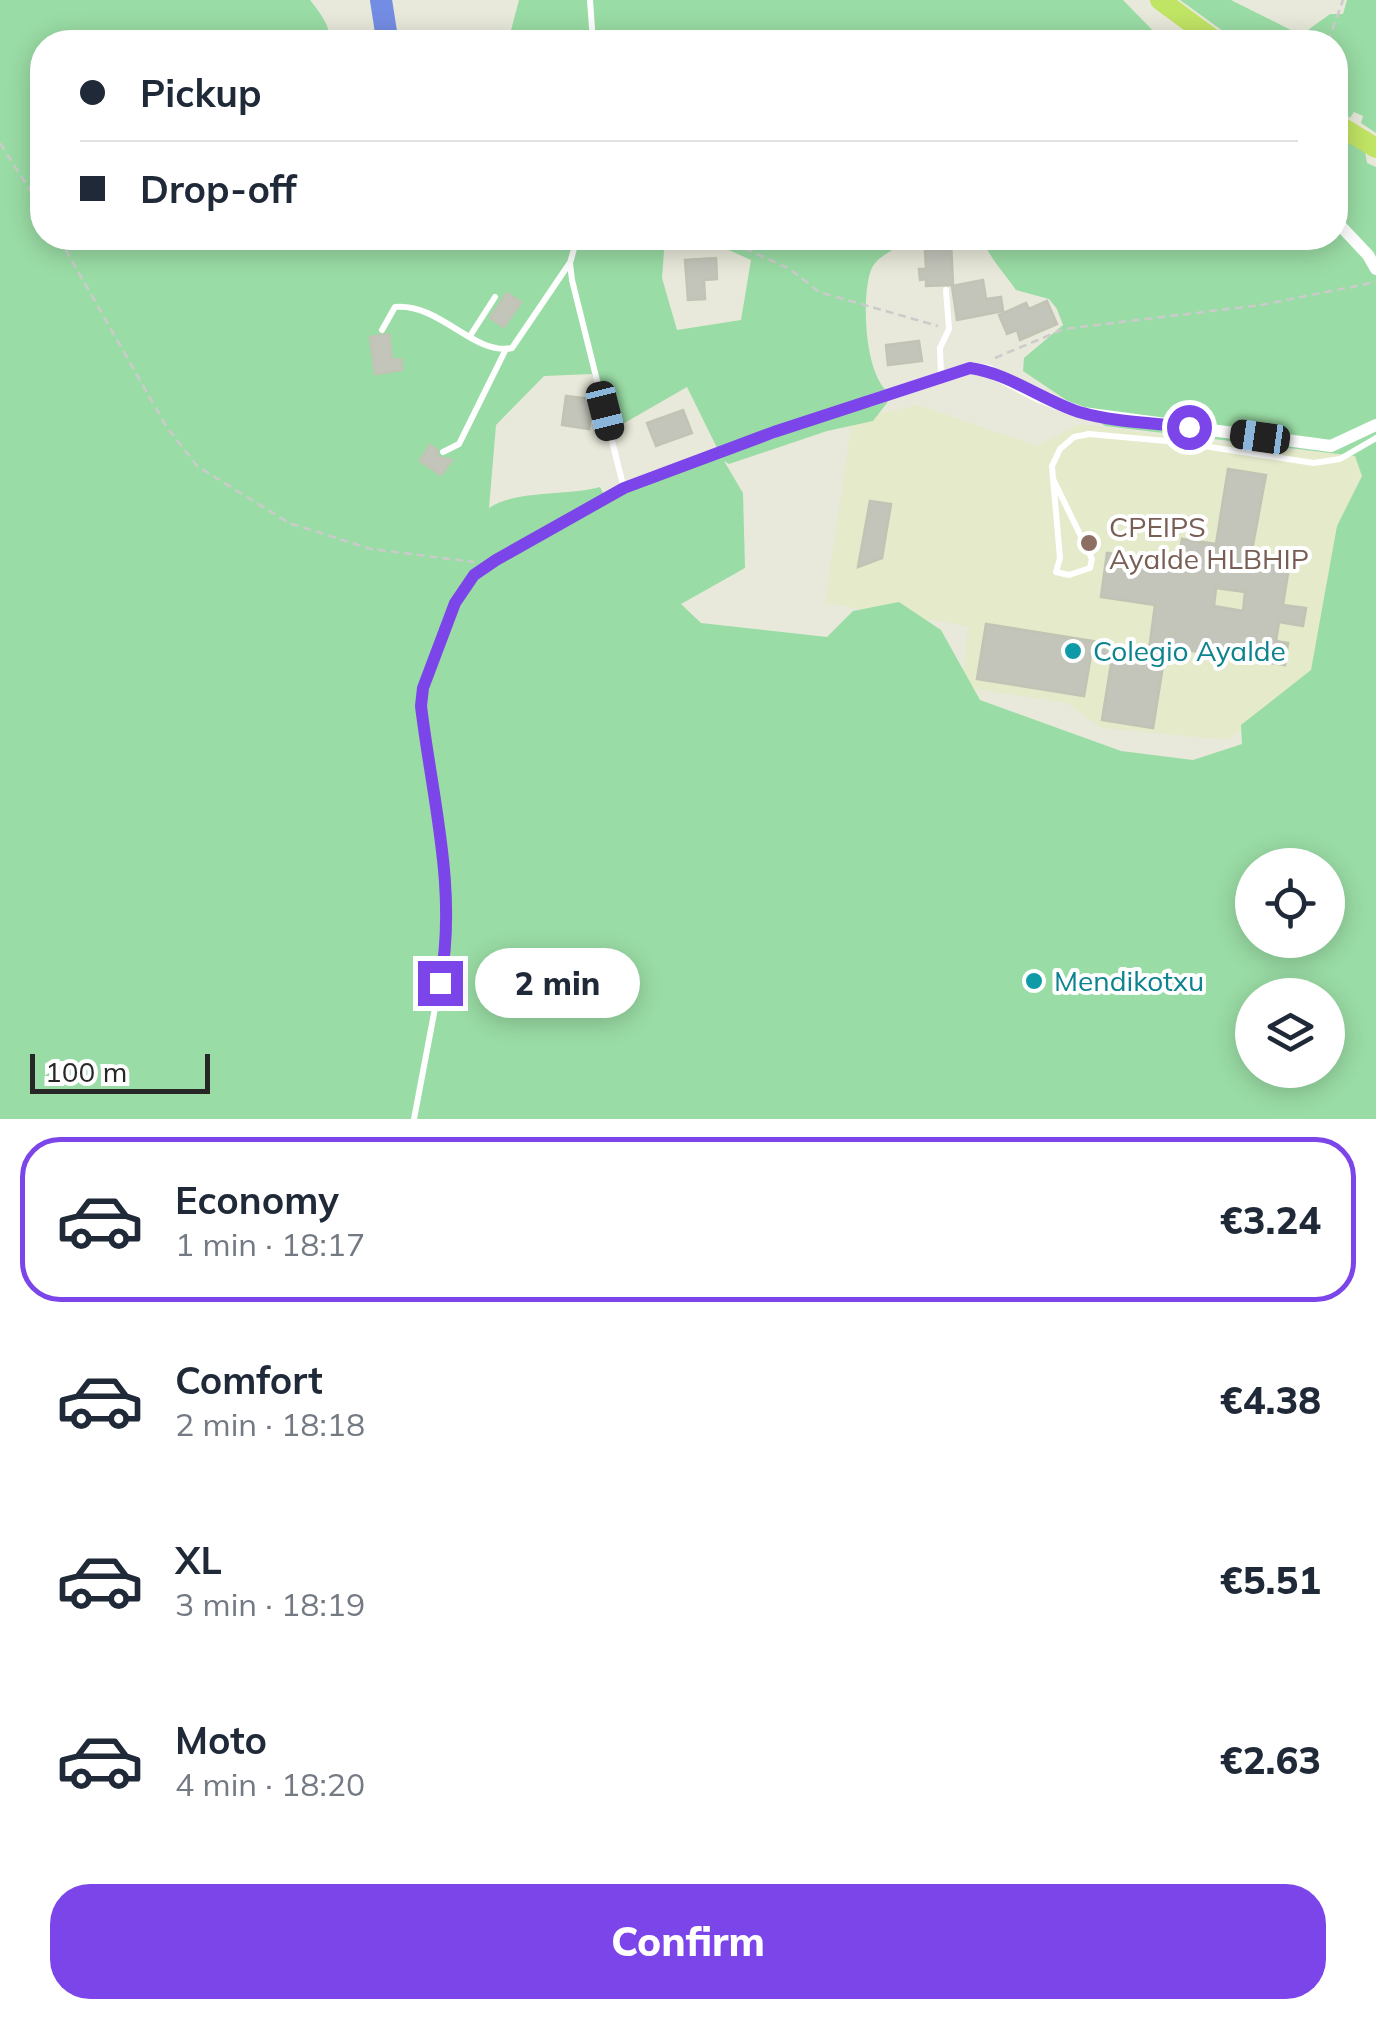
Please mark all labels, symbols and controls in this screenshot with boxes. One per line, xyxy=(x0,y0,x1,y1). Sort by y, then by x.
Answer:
text: Pickup xyxy=(140,69,262,117)
text: Drop-off xyxy=(140,165,297,213)
car xyxy=(583,378,627,444)
route start xyxy=(1167,405,1212,450)
car xyxy=(1228,418,1292,456)
place label: CPEIPS Ayalde HLBHIP xyxy=(1109,509,1309,576)
marker: CPEIPS Ayalde HLBHIP xyxy=(1078,532,1100,554)
place label: Colegio Ayalde xyxy=(1093,633,1286,668)
marker: Colegio Ayalde xyxy=(1062,640,1084,662)
map controls xyxy=(1235,848,1345,1088)
button: locate xyxy=(1235,848,1345,958)
callout: 2 min xyxy=(475,948,640,1018)
route end xyxy=(418,961,463,1006)
text: 2 min xyxy=(515,963,600,1003)
place label: Mendikotxu xyxy=(1054,963,1204,998)
marker: Mendikotxu xyxy=(1023,970,1045,992)
button: layers xyxy=(1235,978,1345,1088)
scale bar xyxy=(30,1049,210,1094)
text: 100 m xyxy=(45,1054,127,1089)
icon: car xyxy=(55,1175,145,1265)
text: Economy xyxy=(175,1176,339,1224)
text: €3.24 xyxy=(1220,1196,1321,1244)
text: 1 min · 18:17 xyxy=(175,1224,365,1264)
icon: car xyxy=(55,1355,145,1445)
text: Comfort xyxy=(175,1356,323,1404)
text: €4.38 xyxy=(1220,1376,1321,1424)
text: 2 min · 18:18 xyxy=(175,1404,365,1444)
icon: car xyxy=(55,1535,145,1625)
text: XL xyxy=(175,1536,222,1584)
text: €5.51 xyxy=(1220,1556,1321,1604)
text: 3 min · 18:19 xyxy=(175,1584,365,1624)
icon: car xyxy=(55,1715,145,1805)
text: Moto xyxy=(175,1716,267,1764)
text: €2.63 xyxy=(1220,1736,1321,1784)
text: 4 min · 18:20 xyxy=(175,1764,365,1804)
button: Confirm xyxy=(50,1884,1326,1999)

